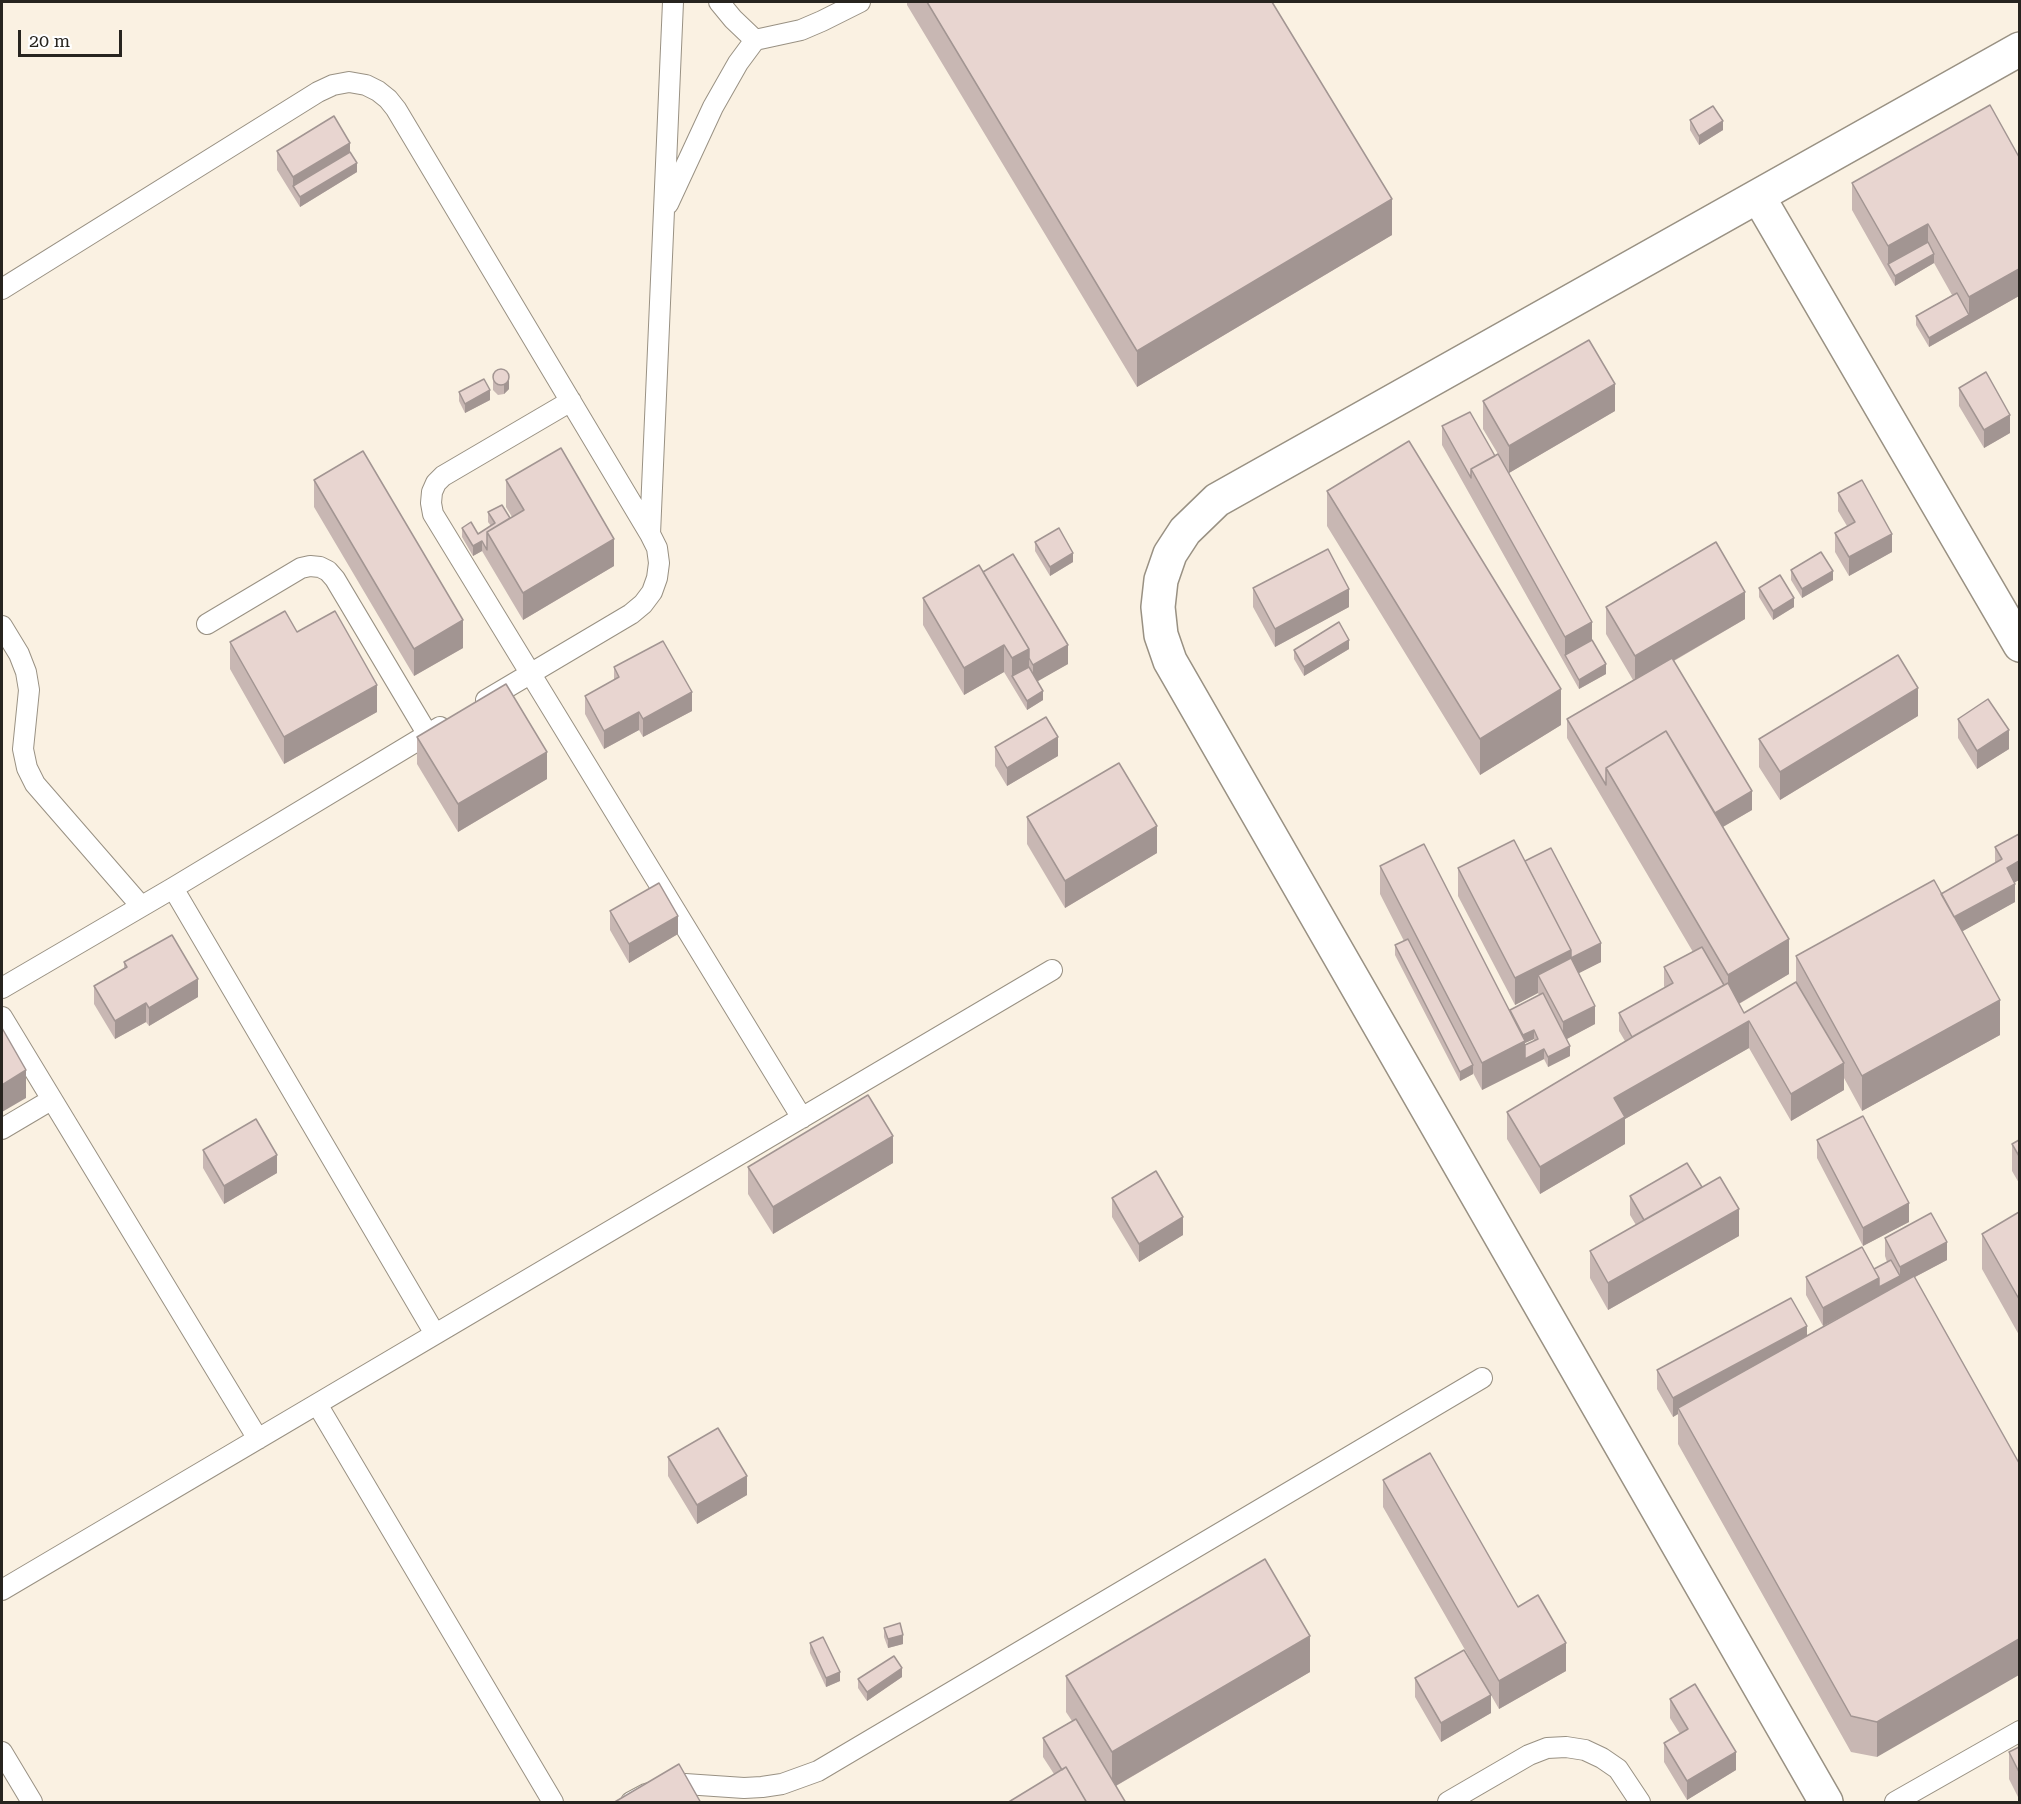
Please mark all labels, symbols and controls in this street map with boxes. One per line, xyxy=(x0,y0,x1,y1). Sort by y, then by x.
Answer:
scale bar xyxy=(21,18,124,56)
text: 20 m xyxy=(29,30,70,51)

